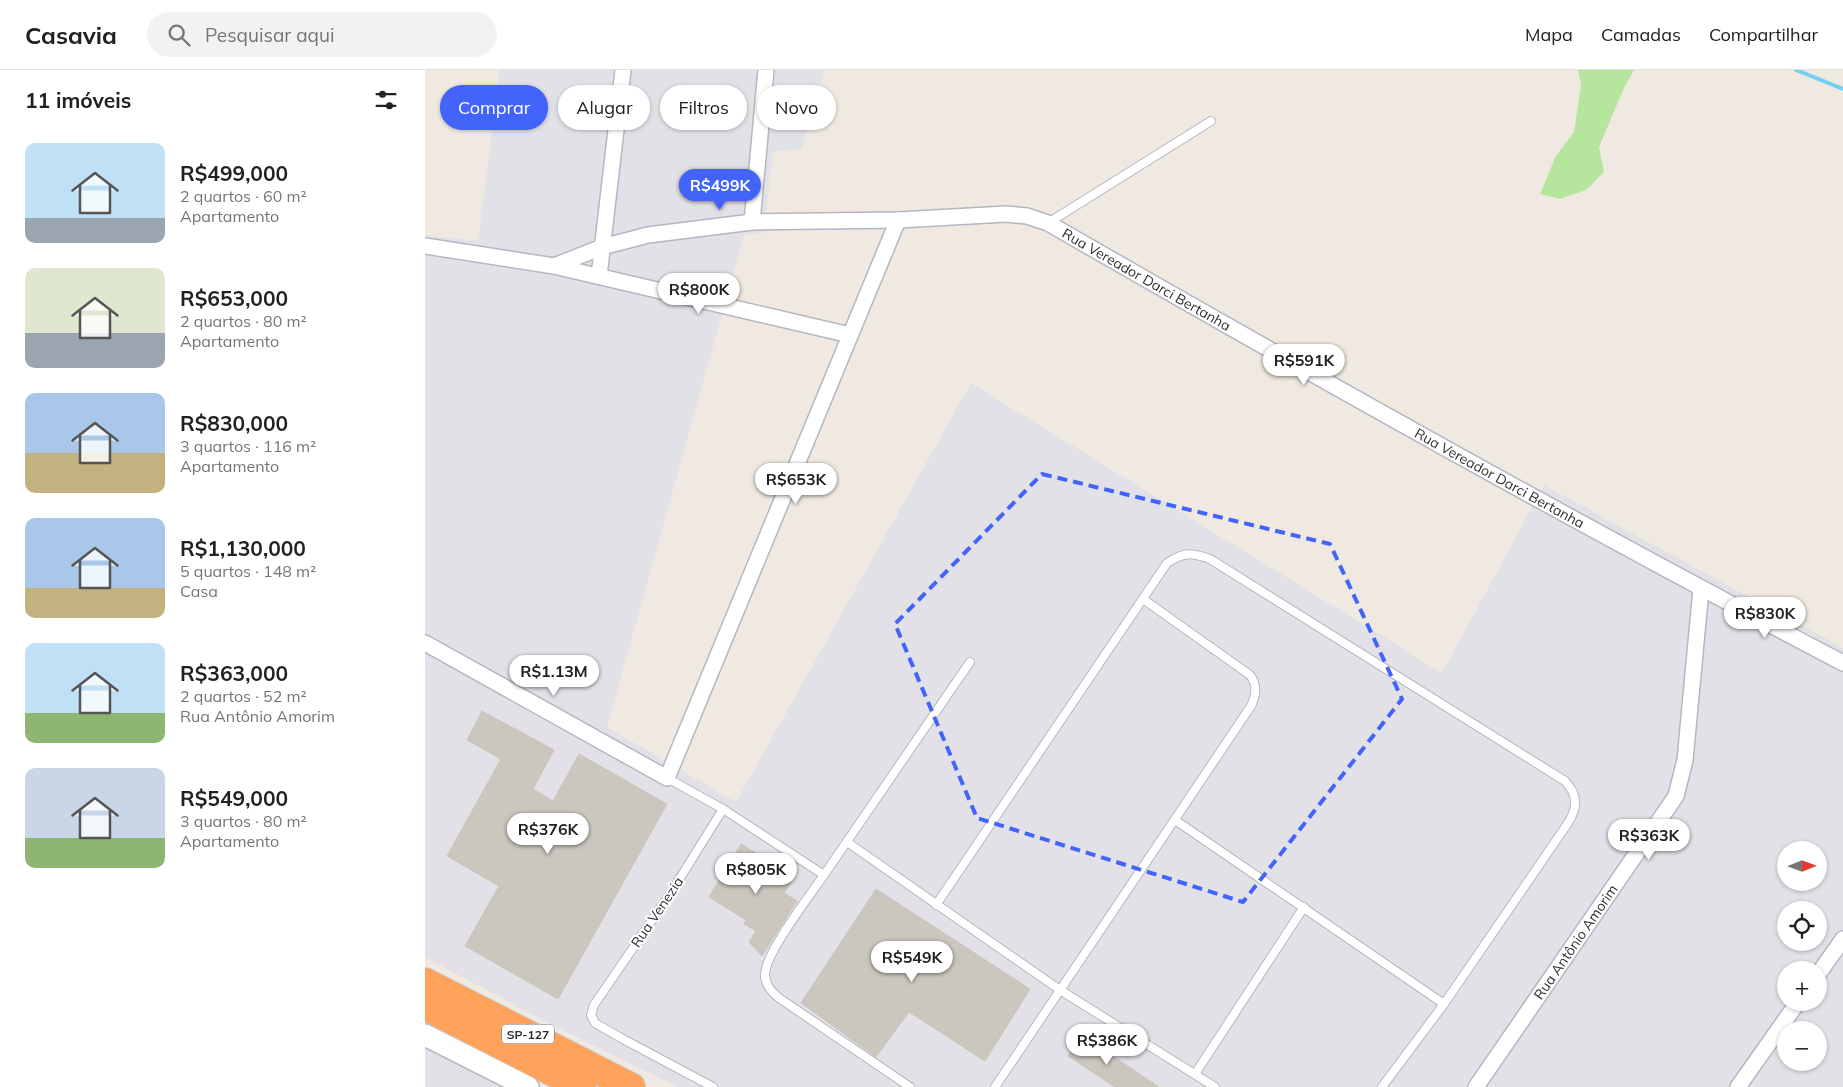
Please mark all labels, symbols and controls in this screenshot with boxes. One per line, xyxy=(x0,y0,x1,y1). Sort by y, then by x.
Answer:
search box xyxy=(147,12,497,57)
text: Casavia xyxy=(25,20,117,50)
icon: search xyxy=(165,21,193,49)
text: Pesquisar aqui xyxy=(205,23,334,47)
text: Mapa xyxy=(1525,23,1573,46)
text: Camadas xyxy=(1601,23,1681,46)
text: Compartilhar xyxy=(1709,23,1818,46)
chip: Comprar xyxy=(440,85,548,130)
chip: Alugar xyxy=(558,85,650,130)
chip: Filtros xyxy=(660,85,747,130)
chip: Novo xyxy=(757,85,836,130)
icon: filters xyxy=(372,86,400,114)
text: 11 imóveis xyxy=(25,87,131,113)
text: R$499,000 xyxy=(180,160,288,186)
icon: home xyxy=(65,163,125,223)
pin: R$499K xyxy=(679,168,761,211)
text: R$499K xyxy=(690,175,750,195)
text: 2 quartos · 60 m² xyxy=(180,186,307,206)
text: Apartamento xyxy=(180,206,279,226)
street label: Rua Vereador Darci Bertanha xyxy=(1059,224,1234,335)
pin: R$800K xyxy=(658,272,740,315)
text: R$800K xyxy=(669,279,729,299)
text: R$653,000 xyxy=(180,285,288,311)
icon: home xyxy=(65,288,125,348)
text: 2 quartos · 80 m² xyxy=(180,311,307,331)
text: Apartamento xyxy=(180,331,279,351)
pin: R$591K xyxy=(1263,344,1345,386)
text: R$591K xyxy=(1274,350,1334,370)
text: R$830,000 xyxy=(180,410,288,436)
icon: home xyxy=(65,413,125,473)
street label: Rua Vereador Darci Bertanha xyxy=(1411,424,1588,532)
text: 3 quartos · 116 m² xyxy=(180,436,316,456)
text: Apartamento xyxy=(180,456,279,476)
pin: R$653K xyxy=(755,462,837,505)
text: R$653K xyxy=(766,469,826,489)
text: R$1,130,000 xyxy=(180,535,306,561)
icon: home xyxy=(65,538,125,598)
text: 5 quartos · 148 m² xyxy=(180,561,316,581)
text: Casa xyxy=(180,581,218,601)
pin: R$830K xyxy=(1724,596,1806,639)
text: R$830K xyxy=(1735,603,1795,623)
pin: R$1.13M xyxy=(508,654,600,697)
text: R$363,000 xyxy=(180,660,288,686)
text: R$1.13M xyxy=(520,661,588,681)
icon: home xyxy=(65,663,125,723)
text: 2 quartos · 52 m² xyxy=(180,686,307,706)
text: Rua Antônio Amorim xyxy=(180,706,335,726)
text: R$549,000 xyxy=(180,785,288,811)
icon: home xyxy=(65,788,125,848)
text: 3 quartos · 80 m² xyxy=(180,811,307,831)
pin: R$376K xyxy=(507,812,589,855)
pin: R$363K xyxy=(1608,818,1690,861)
text: R$376K xyxy=(518,819,578,839)
text: R$363K xyxy=(1619,825,1679,845)
text: Apartamento xyxy=(180,831,279,851)
north arrow xyxy=(1777,841,1827,891)
map controls xyxy=(1777,841,1827,1071)
pin: R$805K xyxy=(715,852,797,895)
text: R$805K xyxy=(726,859,786,879)
street label: Rua Venezia xyxy=(627,873,687,951)
street label: Rua Antônio Amorim xyxy=(1530,881,1622,1003)
button: locate xyxy=(1777,901,1827,951)
pin: R$549K xyxy=(871,940,953,983)
text: R$549K xyxy=(882,947,942,967)
button: + xyxy=(1777,961,1827,1011)
button: − xyxy=(1777,1021,1827,1071)
road number: SP-127 xyxy=(502,1024,554,1044)
pin: R$386K xyxy=(1066,1024,1148,1066)
text: R$386K xyxy=(1077,1030,1137,1050)

